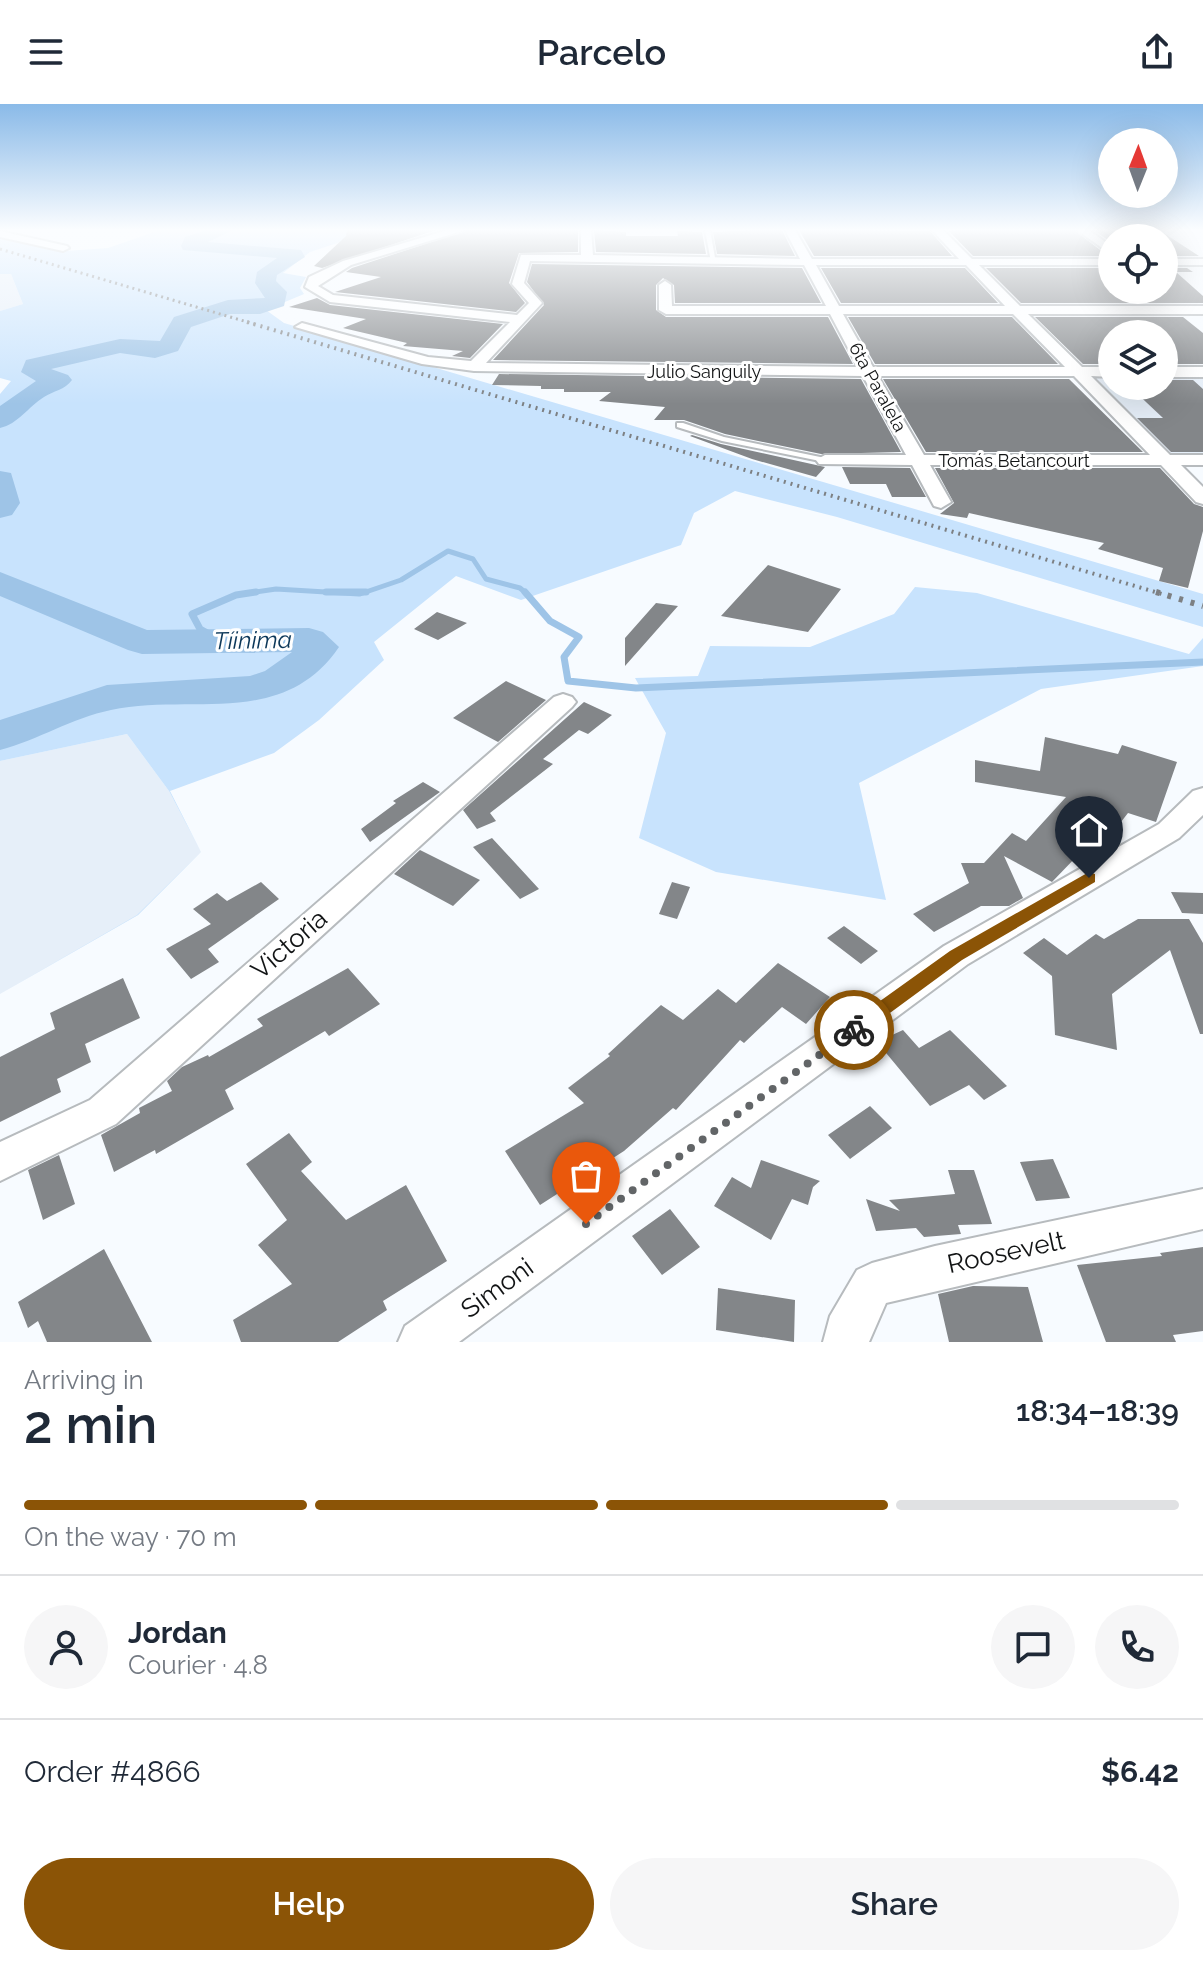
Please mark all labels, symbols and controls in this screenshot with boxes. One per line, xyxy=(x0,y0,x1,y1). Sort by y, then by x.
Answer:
icon: menu xyxy=(24,30,68,74)
icon: share xyxy=(1135,30,1179,74)
text: Parcelo xyxy=(537,31,666,73)
north arrow xyxy=(1098,128,1178,208)
map controls xyxy=(1098,128,1178,400)
button: locate xyxy=(1098,224,1178,304)
button: layers xyxy=(1098,320,1178,400)
street label: 6ta Paralela xyxy=(845,339,911,435)
street label: Julio Sanguily xyxy=(647,361,762,382)
street label: Tomás Betancourt xyxy=(938,450,1090,471)
water label: Tíinima xyxy=(214,625,292,655)
pin xyxy=(1055,796,1123,878)
icon: home xyxy=(1067,808,1111,852)
street label: Victoria xyxy=(245,903,333,985)
courier xyxy=(814,990,894,1070)
icon: bike xyxy=(832,1008,876,1052)
pin xyxy=(552,1142,620,1224)
icon: bag xyxy=(564,1154,608,1198)
street label: Roosevelt xyxy=(944,1225,1068,1279)
street label: Simoni xyxy=(455,1252,539,1324)
text: Arriving in xyxy=(24,1365,144,1395)
text: 18:34–18:39 xyxy=(1016,1393,1179,1428)
text: 2 min xyxy=(24,1394,157,1455)
text: On the way · 70 m xyxy=(24,1522,237,1552)
button: person xyxy=(24,1605,108,1689)
button: chat xyxy=(991,1605,1075,1689)
button: phone xyxy=(1095,1605,1179,1689)
text: Jordan xyxy=(128,1615,227,1650)
text: Courier · 4.8 xyxy=(128,1650,268,1680)
text: Order #4866 xyxy=(24,1754,201,1789)
text: $6.42 xyxy=(1101,1754,1179,1789)
button: Help xyxy=(24,1858,594,1950)
button: Share xyxy=(610,1858,1179,1950)

